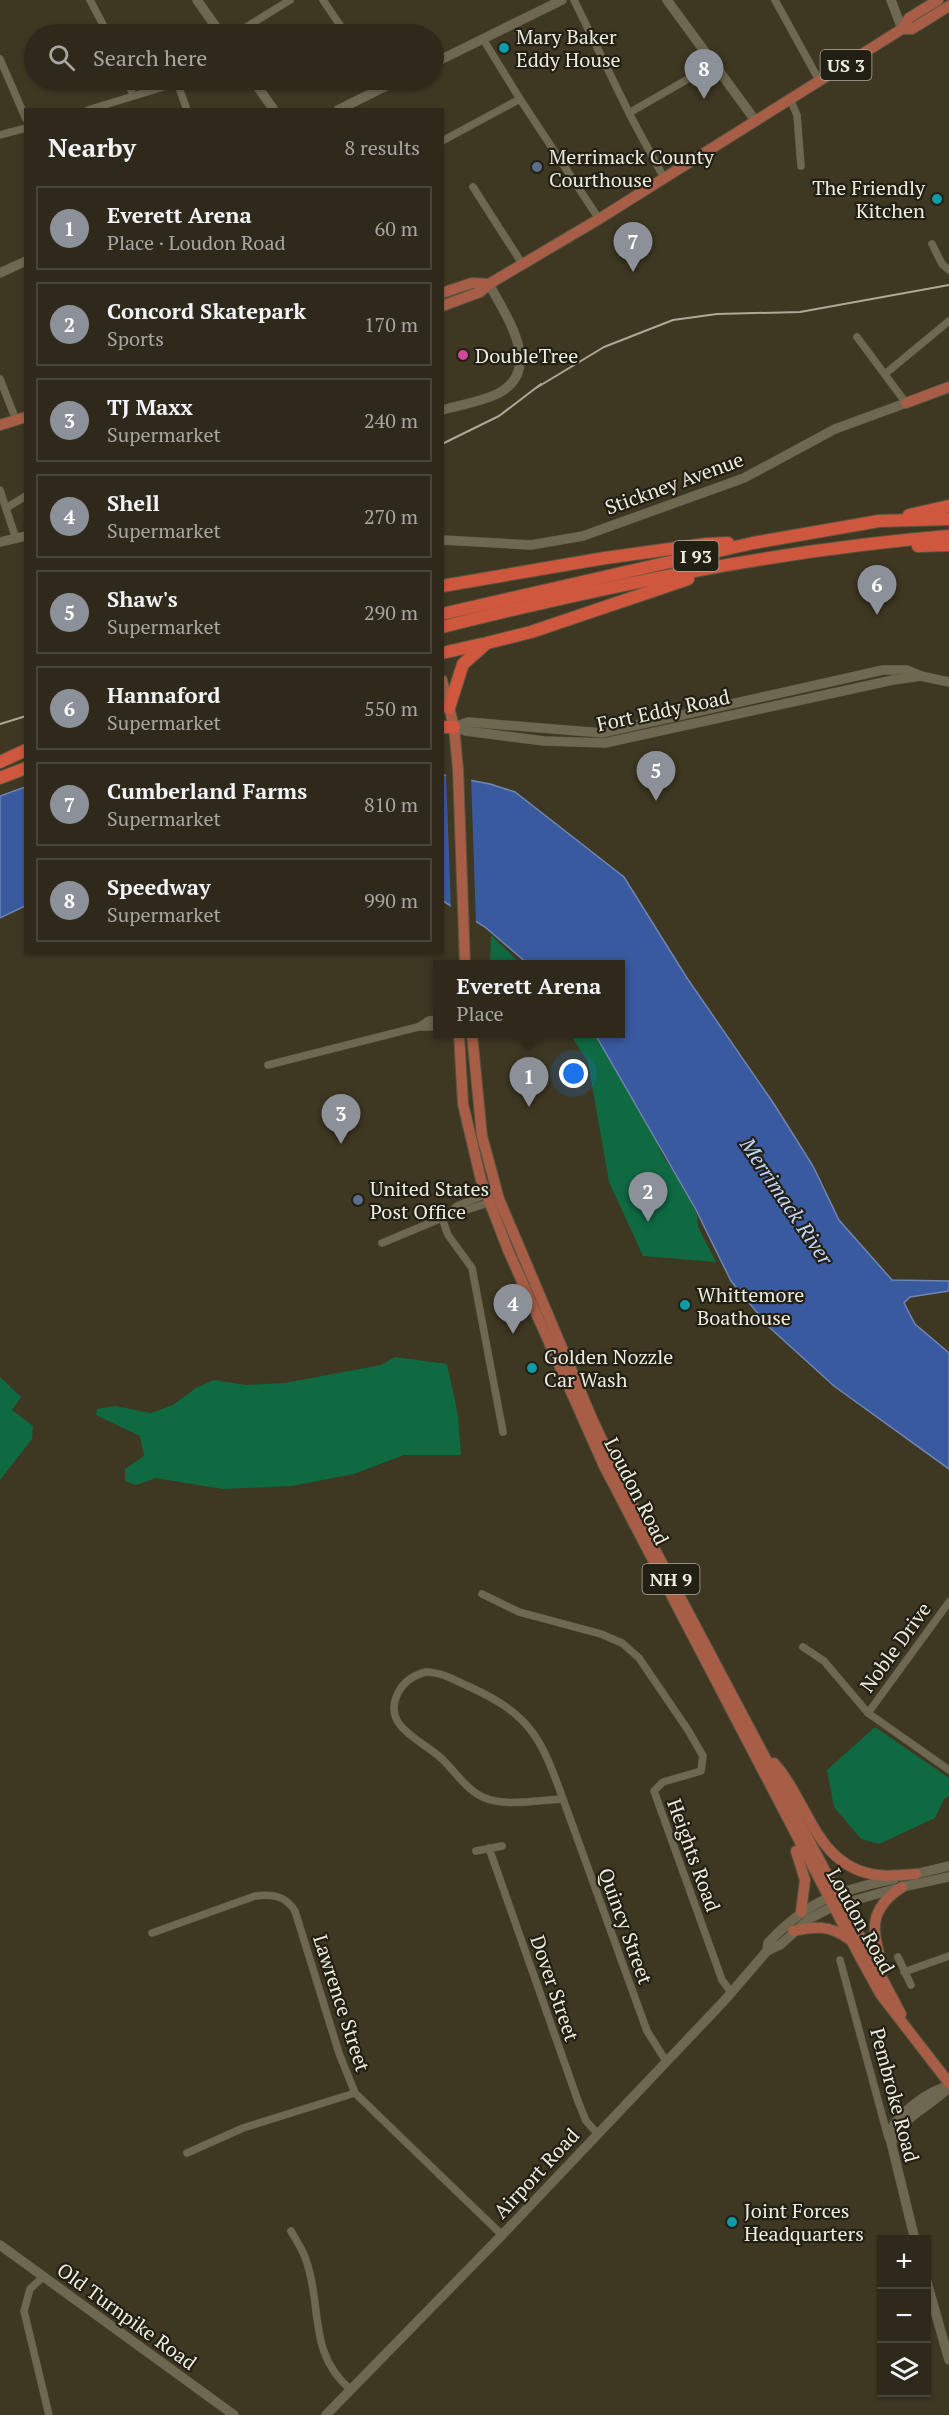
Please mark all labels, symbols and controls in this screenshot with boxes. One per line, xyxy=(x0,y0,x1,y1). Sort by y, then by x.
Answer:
place label: Mary Baker Eddy House xyxy=(516,23,621,73)
search box xyxy=(24,24,444,90)
icon: search xyxy=(45,41,78,74)
marker: Mary Baker Eddy House xyxy=(497,41,511,55)
text: Search here xyxy=(93,43,207,72)
pin: 8 xyxy=(684,50,724,99)
road number: US 3 xyxy=(820,50,872,80)
text: Nearby xyxy=(48,130,136,164)
text: 8 results xyxy=(345,134,420,161)
place label: Merrimack County Courthouse xyxy=(549,143,715,193)
marker: Merrimack County Courthouse xyxy=(530,160,544,174)
place label: The Friendly Kitchen xyxy=(812,174,926,224)
marker: The Friendly Kitchen xyxy=(930,192,944,206)
text: Everett Arena xyxy=(107,200,252,229)
text: 1 xyxy=(64,215,75,242)
text: 60 m xyxy=(375,215,418,242)
pin: 7 xyxy=(614,222,652,272)
text: Place · Loudon Road xyxy=(107,229,286,256)
text: Concord Skatepark xyxy=(107,296,306,325)
text: 2 xyxy=(64,311,75,338)
text: 170 m xyxy=(364,311,418,338)
text: Sports xyxy=(107,325,164,352)
place label: DoubleTree xyxy=(475,342,578,369)
marker: DoubleTree xyxy=(456,348,470,362)
text: TJ Maxx xyxy=(107,392,193,421)
text: 3 xyxy=(64,407,75,434)
text: 240 m xyxy=(364,407,418,434)
text: Supermarket xyxy=(107,421,221,448)
street label: Stickney Avenue xyxy=(601,445,747,521)
text: Shell xyxy=(107,488,160,517)
text: 4 xyxy=(64,503,75,530)
text: 270 m xyxy=(364,503,418,530)
text: Supermarket xyxy=(107,517,221,544)
road number: I 93 xyxy=(674,541,718,571)
pin: 6 xyxy=(858,566,896,615)
text: Shaw's xyxy=(107,584,178,613)
text: 5 xyxy=(64,599,75,626)
text: 290 m xyxy=(364,599,418,626)
text: Supermarket xyxy=(107,613,221,640)
text: Hannaford xyxy=(107,680,220,709)
street label: Fort Eddy Road xyxy=(594,683,732,737)
text: 6 xyxy=(64,695,75,722)
text: 550 m xyxy=(364,695,418,722)
text: Supermarket xyxy=(107,709,221,736)
pin: 5 xyxy=(636,752,676,801)
text: Cumberland Farms xyxy=(107,776,307,805)
text: 7 xyxy=(64,791,75,818)
text: 810 m xyxy=(364,791,418,818)
text: Supermarket xyxy=(107,805,221,832)
text: Speedway xyxy=(107,872,211,901)
text: 8 xyxy=(64,887,75,914)
text: 990 m xyxy=(364,887,418,914)
text: Supermarket xyxy=(107,901,221,928)
popup xyxy=(433,960,625,1038)
text: Everett Arena xyxy=(457,971,601,1000)
text: Place xyxy=(457,1000,504,1027)
pin: 1 xyxy=(510,1058,548,1107)
your location xyxy=(559,1059,588,1088)
pin: 3 xyxy=(322,1094,360,1144)
water label: Merrimack River xyxy=(734,1131,840,1271)
pin: 2 xyxy=(628,1172,668,1222)
place label: United States Post Office xyxy=(370,1175,489,1225)
marker: United States Post Office xyxy=(351,1193,365,1207)
place label: Whittemore Boathouse xyxy=(697,1281,804,1331)
pin: 4 xyxy=(494,1284,532,1334)
marker: Whittemore Boathouse xyxy=(678,1298,692,1312)
place label: Golden Nozzle Car Wash xyxy=(544,1343,673,1393)
marker: Golden Nozzle Car Wash xyxy=(525,1361,539,1375)
street label: Loudon Road xyxy=(598,1433,676,1549)
road number: NH 9 xyxy=(642,1564,700,1594)
street label: Noble Drive xyxy=(853,1596,937,1698)
street label: Heights Road xyxy=(661,1795,727,1915)
street label: Loudon Road xyxy=(821,1863,901,1979)
street label: Quincy Street xyxy=(592,1864,660,1988)
street label: Lawrence Street xyxy=(307,1931,377,2075)
street label: Dover Street xyxy=(524,1931,586,2045)
street label: Pembroke Road xyxy=(864,2025,926,2165)
street label: Airport Road xyxy=(487,2122,585,2224)
place label: Joint Forces Headquarters xyxy=(744,2197,864,2247)
marker: Joint Forces Headquarters xyxy=(725,2215,739,2229)
map controls xyxy=(877,2235,931,2397)
button: + xyxy=(877,2235,931,2289)
street label: Old Turnpike Road xyxy=(52,2256,202,2376)
button: − xyxy=(877,2289,931,2343)
button: layers xyxy=(877,2343,931,2397)

